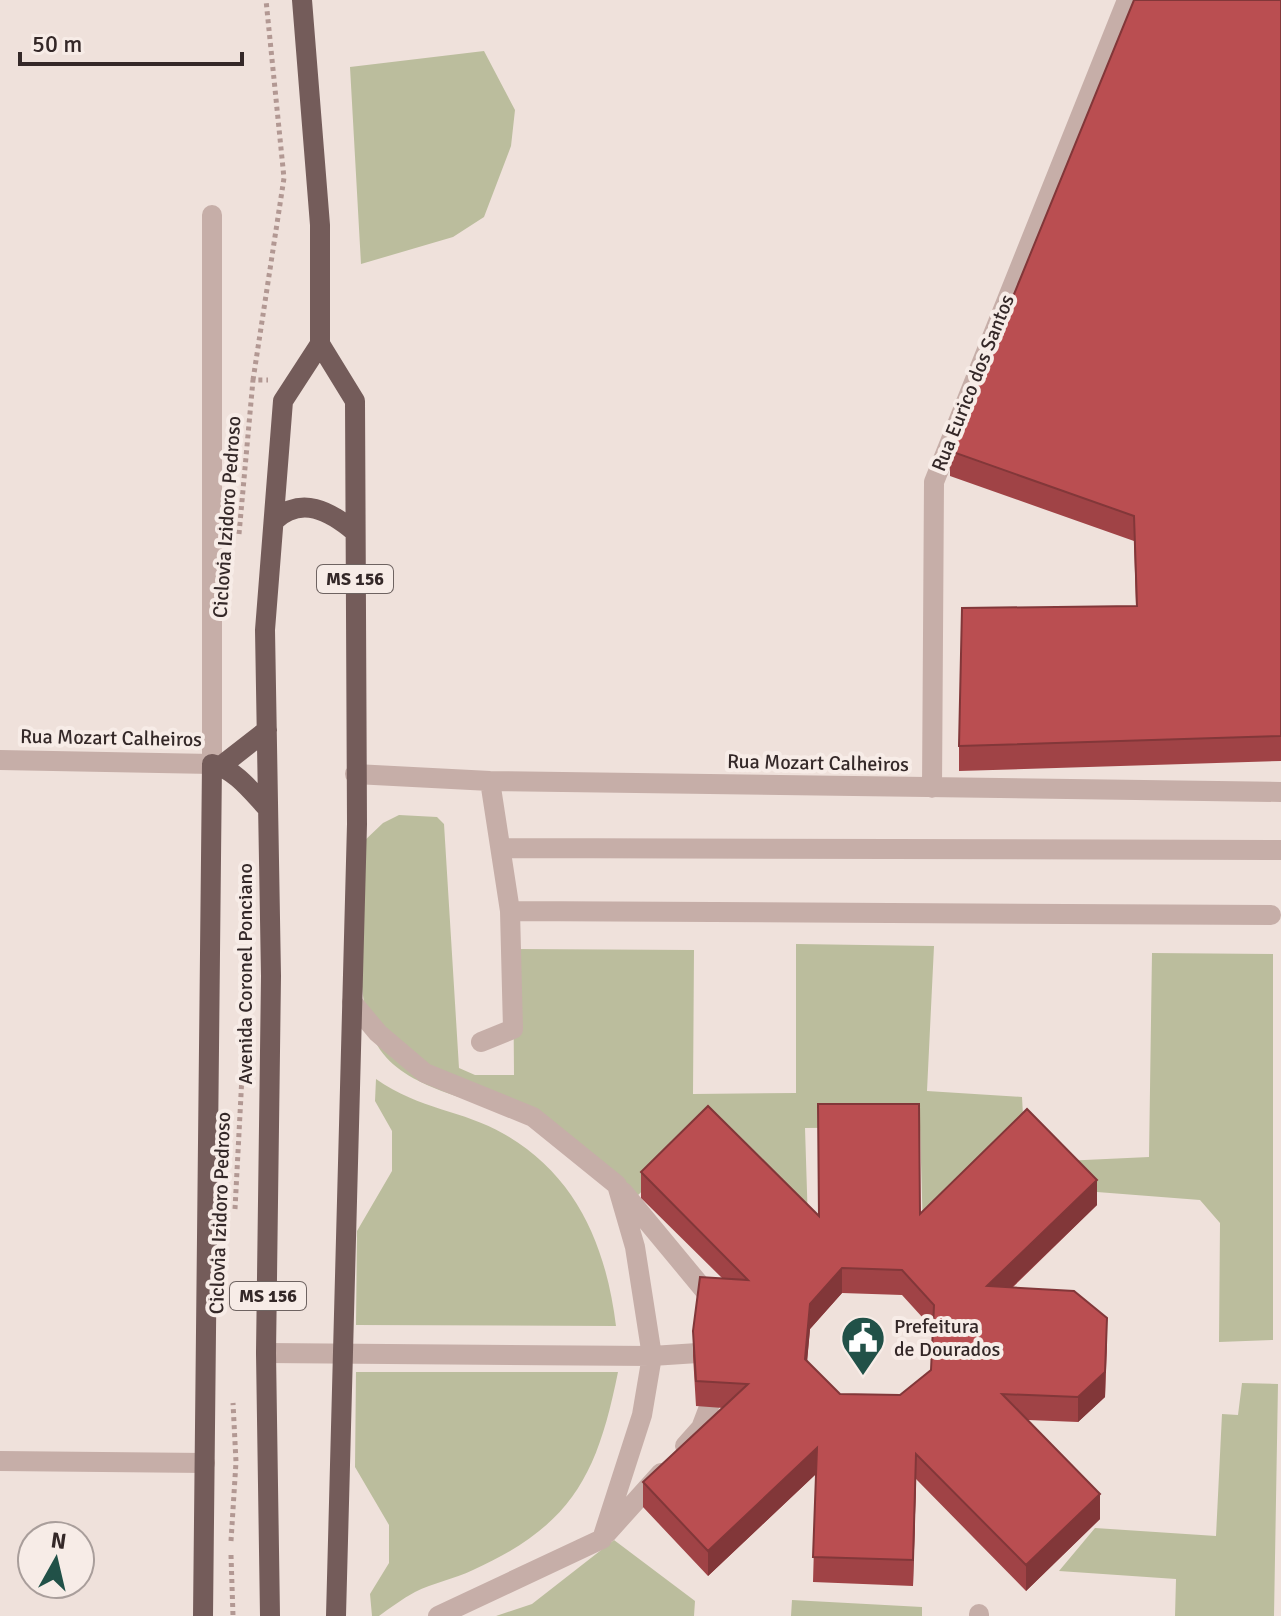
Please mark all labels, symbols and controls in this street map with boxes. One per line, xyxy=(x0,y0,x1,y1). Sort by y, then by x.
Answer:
scale bar xyxy=(20,16,242,66)
text: 50 m xyxy=(32,29,82,59)
street label: Rua Eurico dos Santos xyxy=(926,291,1020,475)
street label: Ciclovia Izidoro Pedroso xyxy=(207,415,247,619)
road number: MS 156 xyxy=(317,565,393,593)
street label: Rua Mozart Calheiros xyxy=(20,724,202,752)
street label: Rua Mozart Calheiros xyxy=(727,749,909,777)
street label: Avenida Coronel Ponciano xyxy=(233,863,258,1085)
street label: Ciclovia Izidoro Pedroso xyxy=(204,1111,236,1315)
road number: MS 156 xyxy=(230,1282,306,1310)
public building icon: Prefeitura de Dourados xyxy=(839,1314,887,1377)
place label: Prefeitura de Dourados xyxy=(894,1314,1001,1362)
north arrow xyxy=(16,1520,96,1600)
text: N xyxy=(49,1526,68,1555)

